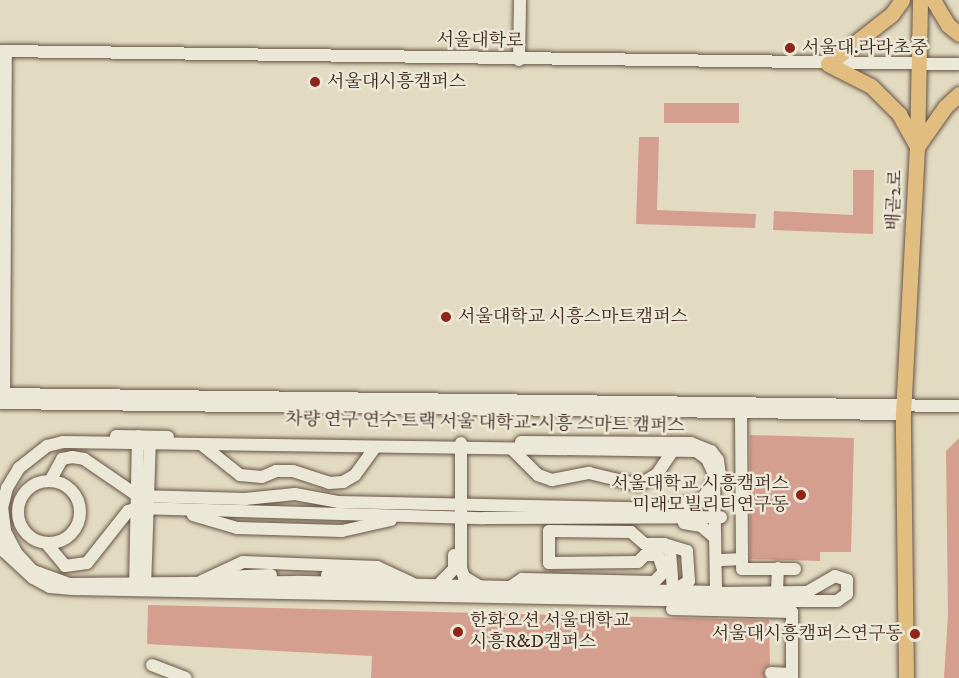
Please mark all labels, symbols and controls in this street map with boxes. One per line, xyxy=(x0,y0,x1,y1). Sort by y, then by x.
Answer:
street label: 서울대학로 xyxy=(436,29,524,53)
place label: 서울대.라라초중 xyxy=(802,37,928,59)
marker: 서울대.라라초중 xyxy=(783,41,797,55)
place label: 서울대시흥캠퍼스 xyxy=(327,71,466,93)
marker: 서울대시흥캠퍼스 xyxy=(308,75,322,89)
street label: 배곧2로 xyxy=(883,169,907,231)
place label: 서울대학교 시흥스마트캠퍼스 xyxy=(458,306,688,328)
marker: 서울대학교 시흥스마트캠퍼스 xyxy=(439,310,453,324)
street label: 차량 연구 연수 트랙 서울 대학교-시흥 스마트 캠퍼스 xyxy=(285,409,685,437)
place label: 서울대학교 시흥캠퍼스 미래모빌리티연구동 xyxy=(611,474,789,516)
marker: 서울대학교 시흥캠퍼스 미래모빌리티연구동 xyxy=(794,488,808,502)
place label: 한화오션 서울대학교 시흥R&D캠퍼스 xyxy=(470,611,630,654)
place label: 서울대시흥캠퍼스연구동 xyxy=(712,623,903,645)
marker: 한화오션 서울대학교 시흥R&D캠퍼스 xyxy=(451,625,465,639)
marker: 서울대시흥캠퍼스연구동 xyxy=(908,627,922,641)

